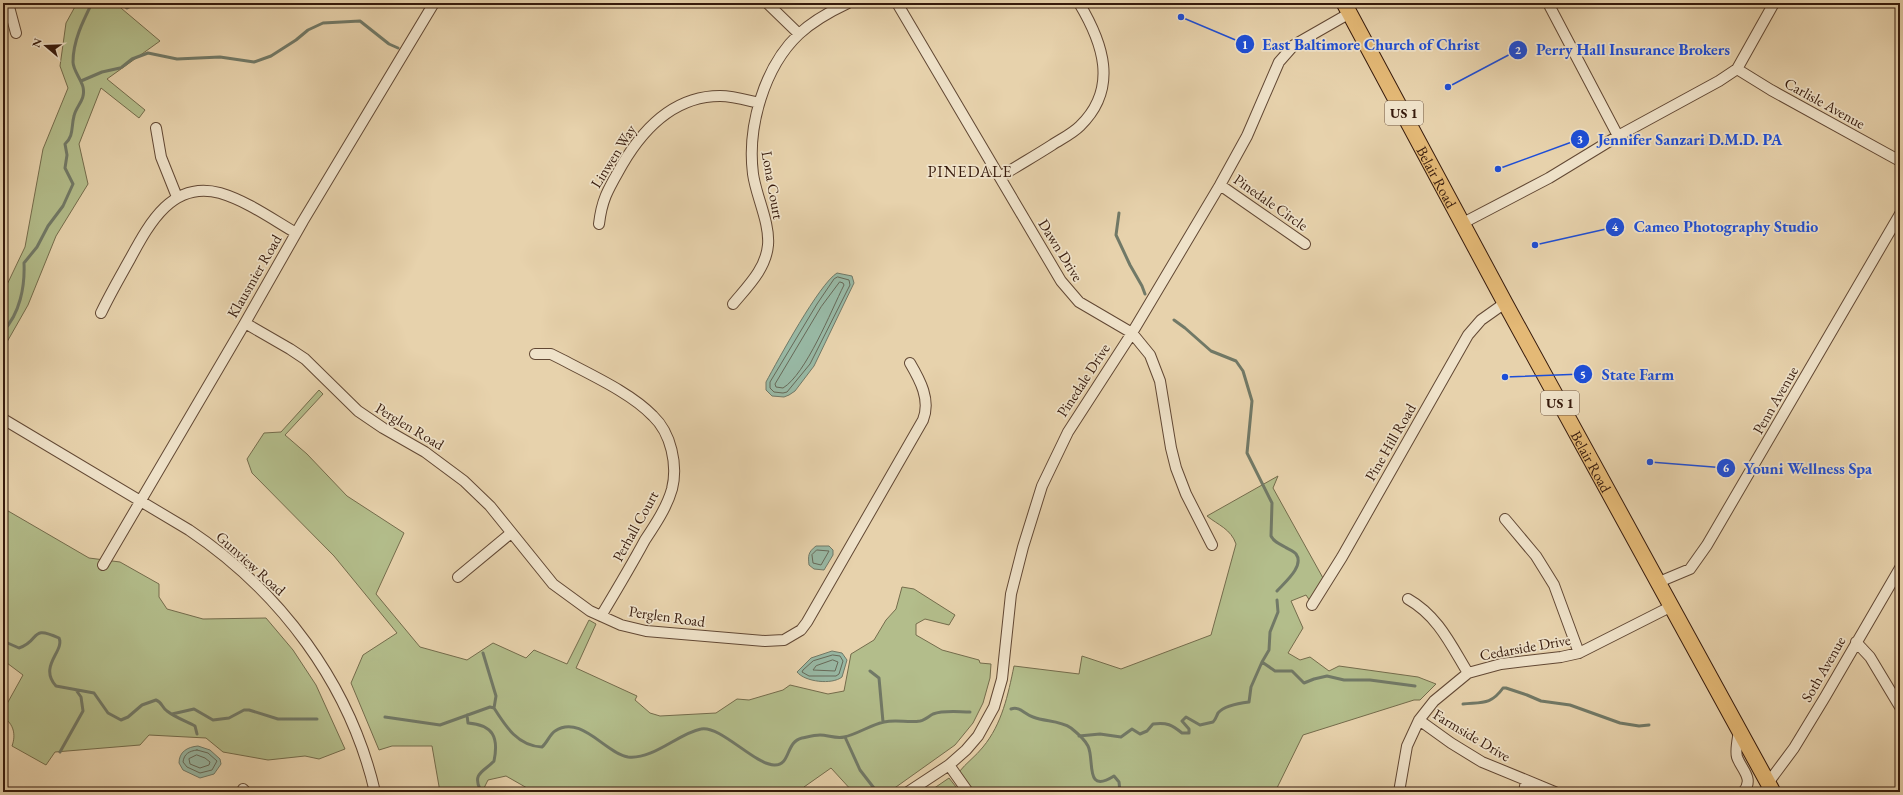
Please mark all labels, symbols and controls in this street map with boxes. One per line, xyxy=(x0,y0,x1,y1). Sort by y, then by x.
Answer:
north arrow xyxy=(26,26,66,66)
callout: East Baltimore Church of Christ xyxy=(1235,30,1488,58)
text: East Baltimore Church of Christ xyxy=(1262,34,1480,55)
text: N xyxy=(28,36,45,49)
callout: Perry Hall Insurance Brokers xyxy=(1508,36,1738,64)
text: 1 xyxy=(1242,37,1248,53)
text: Perry Hall Insurance Brokers xyxy=(1536,39,1730,60)
text: 2 xyxy=(1515,42,1522,58)
street label: Carlisle Avenue xyxy=(1781,73,1869,133)
road number: US 1 xyxy=(1385,101,1423,125)
street label: Linwen Way xyxy=(586,120,640,191)
callout: Jennifer Sanzari D.M.D. PA xyxy=(1570,125,1791,153)
text: Jennifer Sanzari D.M.D. PA xyxy=(1596,129,1783,150)
text: 3 xyxy=(1577,131,1583,147)
street label: Belair Road xyxy=(1413,142,1462,211)
street label: Lona Court xyxy=(758,149,788,221)
district label: PINEDALE xyxy=(928,161,1013,182)
street label: Pinedale Circle xyxy=(1230,169,1312,235)
callout: Cameo Photography Studio xyxy=(1605,213,1826,241)
street label: Dawn Drive xyxy=(1034,215,1088,285)
text: Cameo Photography Studio xyxy=(1634,216,1818,237)
text: 4 xyxy=(1612,219,1619,235)
street label: Klausmier Road xyxy=(222,231,286,321)
street label: Pinedale Drive xyxy=(1052,340,1114,420)
callout: State Farm xyxy=(1573,360,1682,388)
street label: Penn Avenue xyxy=(1748,363,1802,437)
text: State Farm xyxy=(1602,364,1674,385)
text: 5 xyxy=(1580,367,1586,383)
road number: US 1 xyxy=(1541,391,1579,415)
street label: Perglen Road xyxy=(372,398,448,454)
street label: Pine Hill Road xyxy=(1360,400,1420,484)
street label: Belair Road xyxy=(1567,427,1616,496)
callout: Youni Wellness Spa xyxy=(1716,454,1880,482)
text: Youni Wellness Spa xyxy=(1744,458,1873,479)
text: 6 xyxy=(1723,460,1730,476)
street label: Perhall Court xyxy=(608,487,662,565)
street label: Gunview Road xyxy=(212,527,290,599)
street label: Perglen Road xyxy=(628,601,707,631)
street label: Cedarside Drive xyxy=(1478,630,1572,664)
street label: Soth Avenue xyxy=(1797,633,1850,705)
street label: Farmside Drive xyxy=(1430,704,1514,766)

